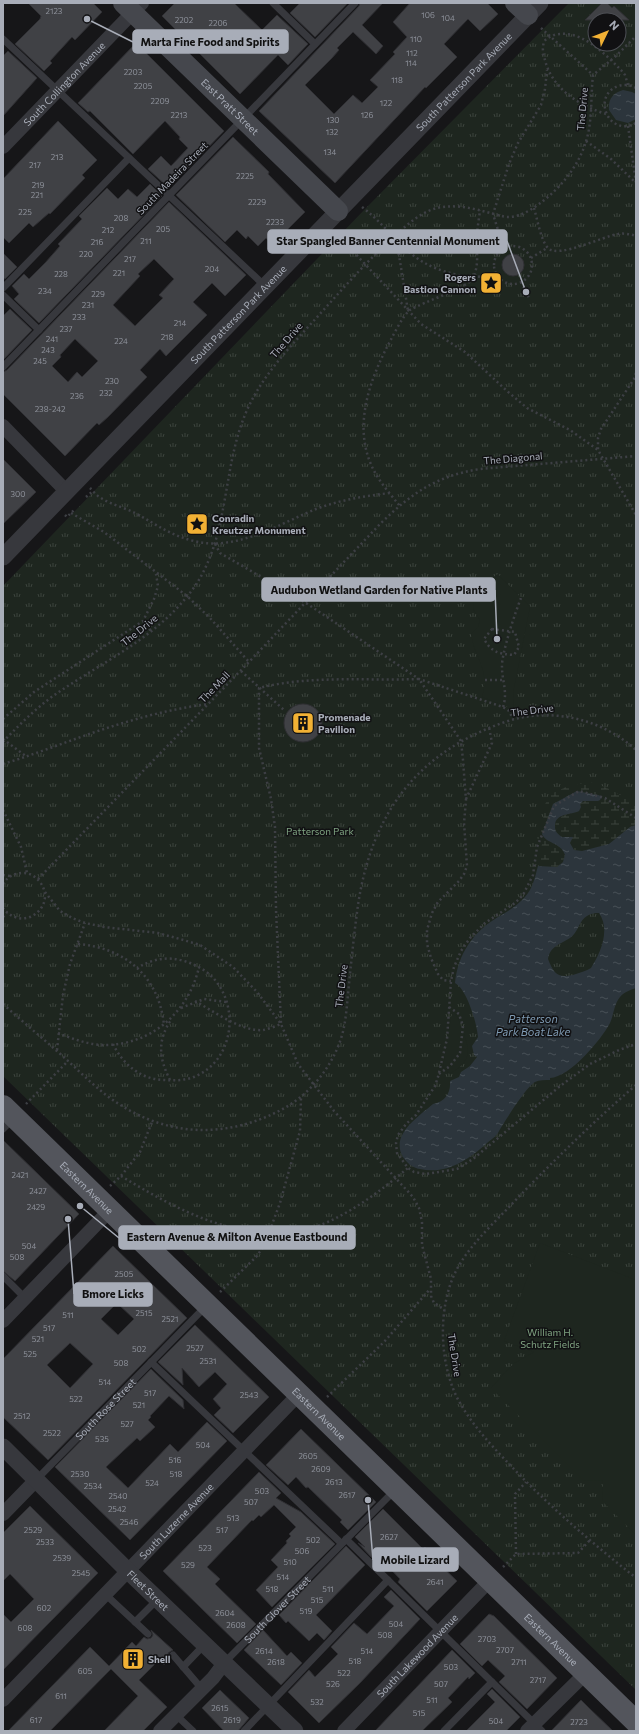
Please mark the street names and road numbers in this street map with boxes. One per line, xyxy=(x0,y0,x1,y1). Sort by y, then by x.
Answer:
street label: South Patterson Park Avenue xyxy=(413,30,514,133)
street label: South Collington Avenue xyxy=(21,39,107,128)
street label: East Pratt Street xyxy=(199,76,261,137)
street label: The Drive xyxy=(574,87,590,131)
street label: South Madeira Street xyxy=(134,139,210,217)
street label: South Patterson Park Avenue xyxy=(188,263,289,366)
street label: The Drive xyxy=(267,320,305,360)
street label: The Diagonal xyxy=(483,449,543,467)
street label: The Drive xyxy=(118,612,160,648)
street label: The Mall xyxy=(196,669,232,705)
street label: The Drive xyxy=(510,701,554,719)
street label: The Drive xyxy=(332,964,350,1008)
street label: Eastern Avenue xyxy=(58,1159,116,1216)
street label: The Drive xyxy=(446,1333,464,1377)
street label: South Rose Street xyxy=(73,1376,138,1442)
street label: Eastern Avenue xyxy=(290,1385,348,1442)
street label: South Luzerne Avenue xyxy=(137,1481,216,1562)
street label: Fleet Street xyxy=(125,1568,171,1613)
street label: South Glover Street xyxy=(241,1573,313,1645)
street label: South Lakewood Avenue xyxy=(374,1611,460,1700)
street label: Eastern Avenue xyxy=(522,1611,581,1668)

